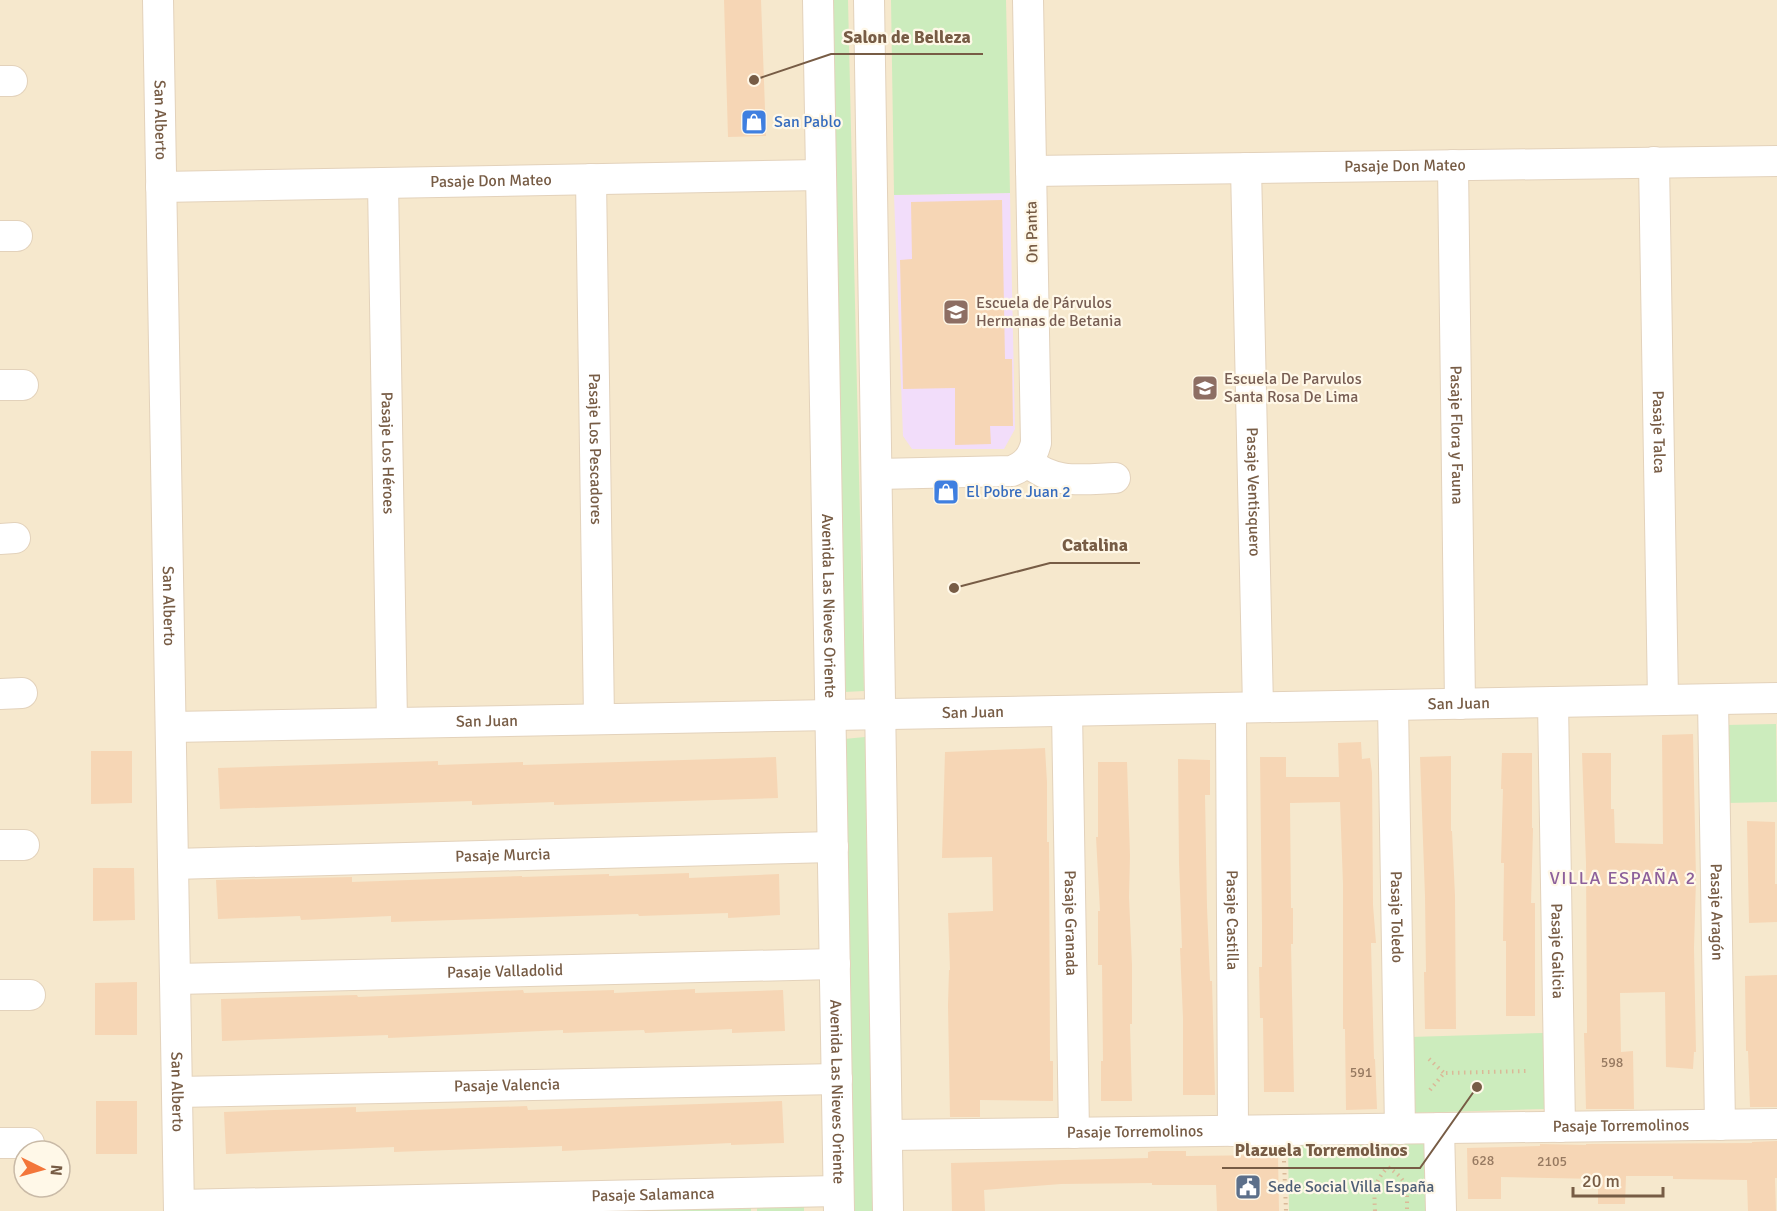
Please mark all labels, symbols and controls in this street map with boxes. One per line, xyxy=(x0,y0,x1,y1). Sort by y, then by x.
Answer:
callout: Salon de Belleza xyxy=(831,18,983,54)
text: Salon de Belleza xyxy=(843,26,971,48)
street label: San Alberto xyxy=(149,80,171,160)
shop icon: San Pablo xyxy=(739,107,769,137)
place label: San Pablo xyxy=(774,112,841,132)
street label: Pasaje Don Mateo xyxy=(1344,155,1466,177)
street label: Pasaje Don Mateo xyxy=(430,170,552,192)
street label: On Panta xyxy=(1021,201,1043,263)
place label: Escuela de Párvulos Hermanas de Betania xyxy=(976,293,1122,331)
school or university icon: Escuela de Párvulos Hermanas de Betania xyxy=(941,297,971,327)
street label: Pasaje Flora y Fauna xyxy=(1446,365,1467,505)
place label: Escuela De Parvulos Santa Rosa De Lima xyxy=(1224,369,1362,407)
street label: Pasaje Los Pescadores xyxy=(584,373,606,525)
school or university icon: Escuela De Parvulos Santa Rosa De Lima xyxy=(1190,373,1220,403)
street label: Pasaje Talca xyxy=(1648,390,1669,474)
street label: Pasaje Los Héroes xyxy=(376,392,399,514)
street label: Pasaje Ventisquero xyxy=(1242,427,1265,557)
shop icon: El Pobre Juan 2 xyxy=(931,477,961,507)
place label: El Pobre Juan 2 xyxy=(966,482,1071,502)
street label: Avenida Las Nieves Oriente xyxy=(817,513,840,698)
callout: Catalina xyxy=(1050,527,1140,563)
text: Catalina xyxy=(1062,534,1128,556)
street label: San Alberto xyxy=(158,566,179,646)
street label: San Juan xyxy=(1428,693,1490,714)
street label: San Juan xyxy=(942,702,1004,723)
street label: San Juan xyxy=(456,711,518,732)
street label: Pasaje Murcia xyxy=(455,844,551,867)
street label: Pasaje Aragón xyxy=(1706,863,1727,961)
district label: VILLA ESPAÑA 2 xyxy=(1549,867,1697,889)
street label: Pasaje Granada xyxy=(1060,870,1081,976)
street label: Pasaje Castilla xyxy=(1222,870,1242,970)
street label: Pasaje Toledo xyxy=(1386,871,1407,963)
street label: Pasaje Galicia xyxy=(1546,903,1568,999)
street label: Pasaje Valladolid xyxy=(447,960,563,983)
street label: Avenida Las Nieves Oriente xyxy=(825,999,849,1184)
street label: San Alberto xyxy=(166,1052,188,1132)
house number: 598 xyxy=(1601,1054,1623,1071)
house number: 591 xyxy=(1350,1064,1372,1081)
street label: Pasaje Valencia xyxy=(454,1074,560,1097)
street label: Pasaje Torremolinos xyxy=(1553,1115,1689,1137)
street label: Pasaje Torremolinos xyxy=(1067,1121,1203,1143)
callout: Plazuela Torremolinos xyxy=(1222,1132,1420,1168)
north arrow xyxy=(12,1139,72,1199)
text: Plazuela Torremolinos xyxy=(1234,1139,1408,1161)
house number: 628 xyxy=(1472,1152,1494,1169)
house number: 2105 xyxy=(1537,1153,1567,1170)
scale bar xyxy=(1573,1160,1663,1198)
text: N xyxy=(45,1164,66,1177)
text: 20 m xyxy=(1582,1170,1620,1192)
public building icon: Sede Social Villa España xyxy=(1233,1172,1263,1202)
place label: Sede Social Villa España xyxy=(1268,1177,1434,1197)
street label: Pasaje Salamanca xyxy=(591,1184,715,1206)

